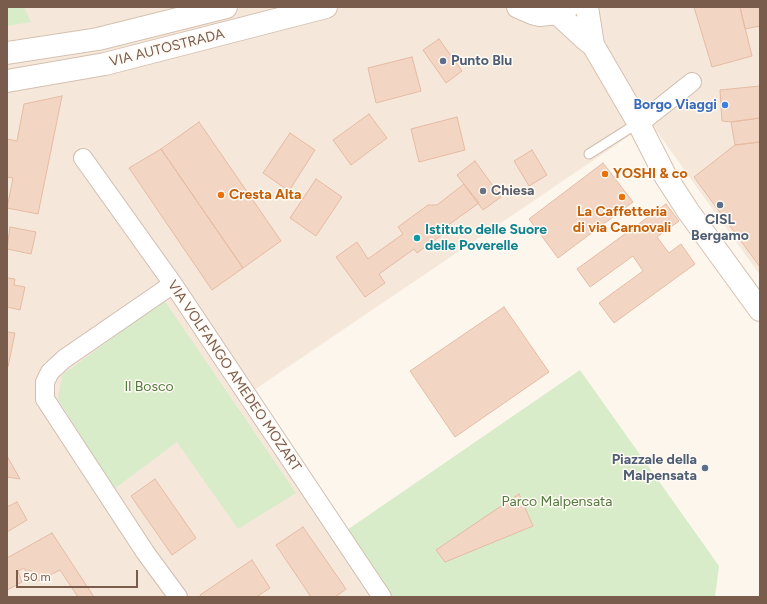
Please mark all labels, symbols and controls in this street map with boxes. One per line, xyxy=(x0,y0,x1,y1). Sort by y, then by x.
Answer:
street label: VIA AUTOSTRADA xyxy=(108,26,226,70)
place label: Punto Blu xyxy=(451,53,512,69)
marker: Punto Blu xyxy=(438,56,448,66)
place label: Borgo Viaggi xyxy=(633,97,717,113)
marker: Borgo Viaggi xyxy=(720,100,730,110)
place label: YOSHI & co xyxy=(613,166,688,182)
marker: YOSHI & co xyxy=(600,169,610,179)
place label: Chiesa xyxy=(491,183,535,199)
marker: Chiesa xyxy=(478,186,488,196)
place label: Cresta Alta xyxy=(229,187,301,203)
marker: Cresta Alta xyxy=(216,190,226,200)
marker: La Caffetteria di via Carnovali xyxy=(617,192,627,202)
marker: CISL Bergamo xyxy=(715,200,725,210)
place label: La Caffetteria di via Carnovali xyxy=(573,204,671,236)
place label: CISL Bergamo xyxy=(691,212,749,244)
place label: Istituto delle Suore delle Poverelle xyxy=(425,222,547,254)
marker: Istituto delle Suore delle Poverelle xyxy=(412,233,422,243)
street label: VIA VOLFANGO AMEDEO MOZART xyxy=(164,277,304,475)
park label: Il Bosco xyxy=(124,379,174,395)
place label: Piazzale della Malpensata xyxy=(612,452,697,484)
marker: Piazzale della Malpensata xyxy=(700,463,710,473)
park label: Parco Malpensata xyxy=(502,494,612,510)
scale bar xyxy=(18,562,140,588)
text: 50 m xyxy=(23,570,51,584)

